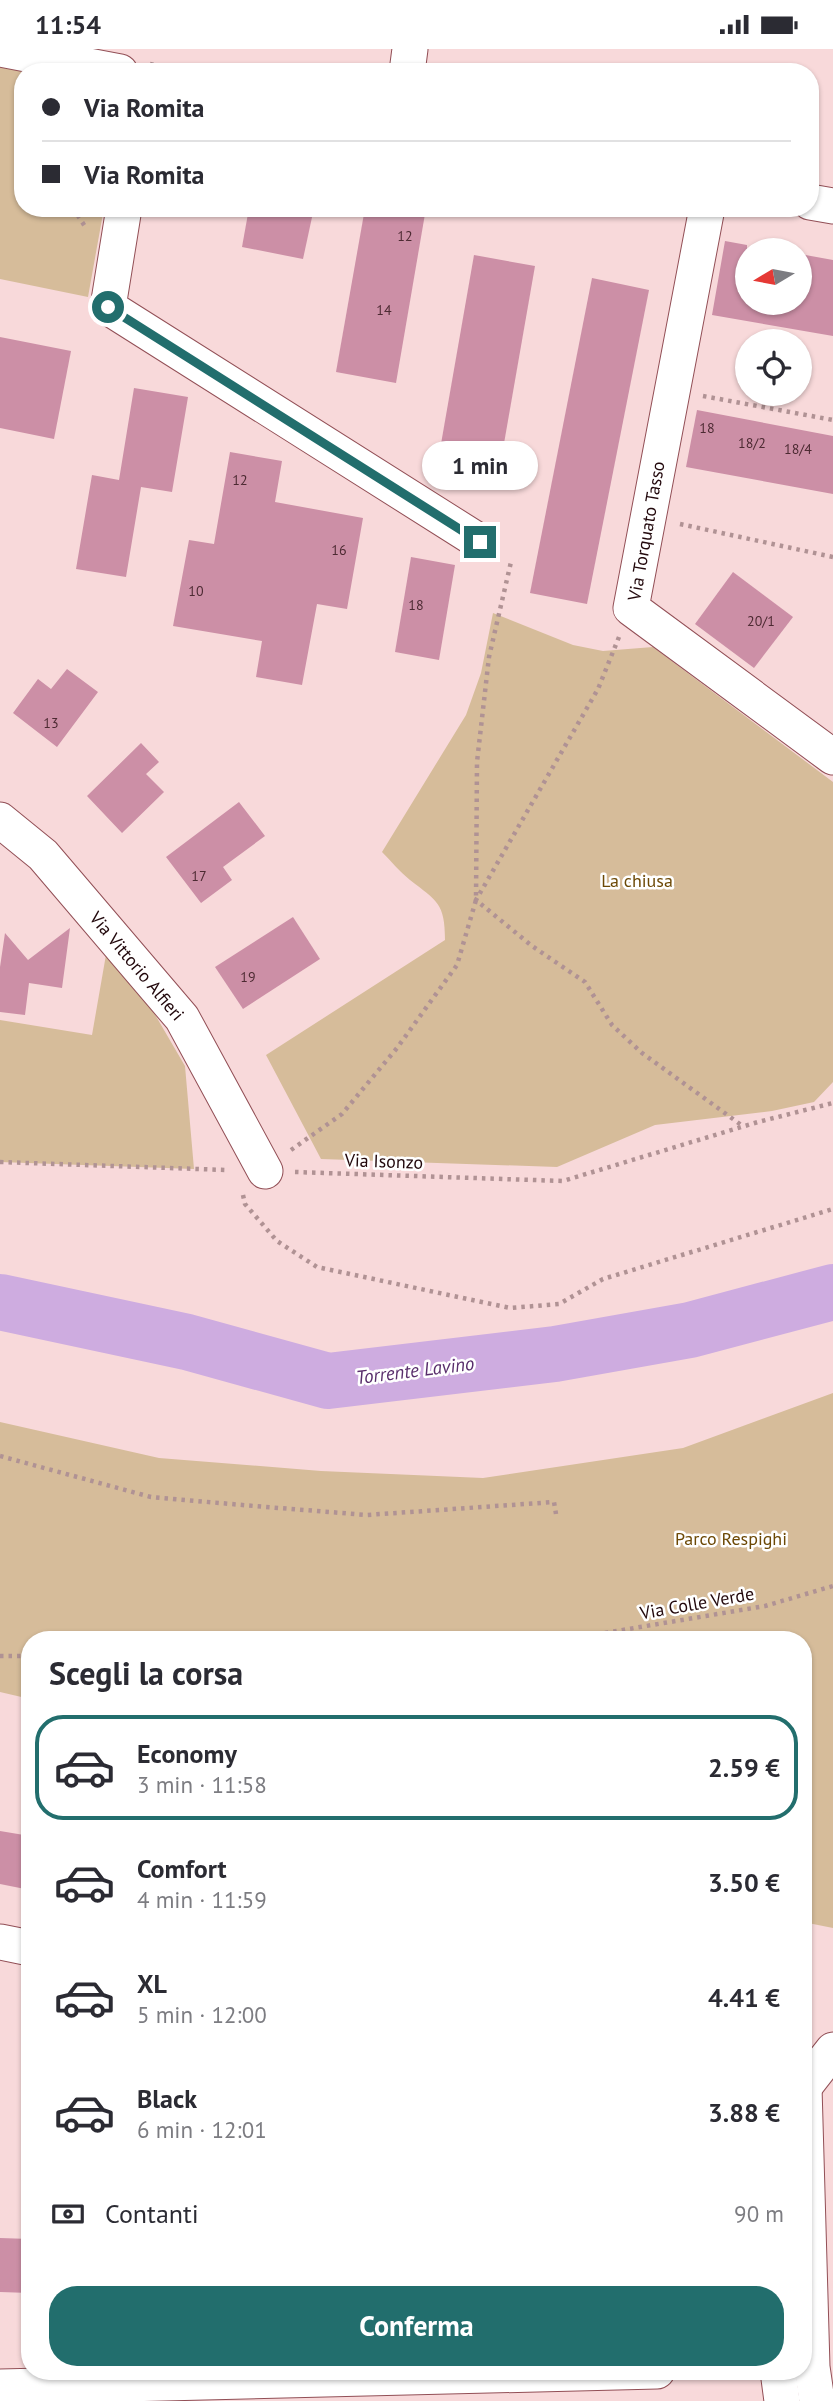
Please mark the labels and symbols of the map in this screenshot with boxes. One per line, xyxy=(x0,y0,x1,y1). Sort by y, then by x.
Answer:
house number: 12 xyxy=(397,227,413,245)
north arrow xyxy=(735,238,812,315)
route start xyxy=(92,291,124,323)
house number: 14 xyxy=(376,301,392,319)
house number: 18 xyxy=(699,419,715,437)
house number: 18/2 xyxy=(738,434,766,452)
house number: 18/4 xyxy=(784,440,812,458)
callout: 1 min xyxy=(422,441,538,489)
street label: Via Torquato Tasso xyxy=(622,459,670,604)
house number: 12 xyxy=(232,471,248,489)
route end xyxy=(464,526,496,558)
house number: 16 xyxy=(331,541,347,559)
house number: 10 xyxy=(188,582,204,600)
house number: 18 xyxy=(408,596,424,614)
house number: 20/1 xyxy=(747,612,775,630)
house number: 13 xyxy=(43,714,59,732)
house number: 17 xyxy=(191,867,207,885)
park label: La chiusa xyxy=(601,869,673,892)
street label: Via Vittorio Alfieri xyxy=(84,906,189,1025)
house number: 19 xyxy=(240,968,256,986)
street label: Via Isonzo xyxy=(343,1148,424,1174)
water label: Torrente Lavino xyxy=(354,1351,476,1389)
park label: Parco Respighi xyxy=(675,1527,787,1550)
street label: Via Colle Verde xyxy=(637,1582,756,1625)

